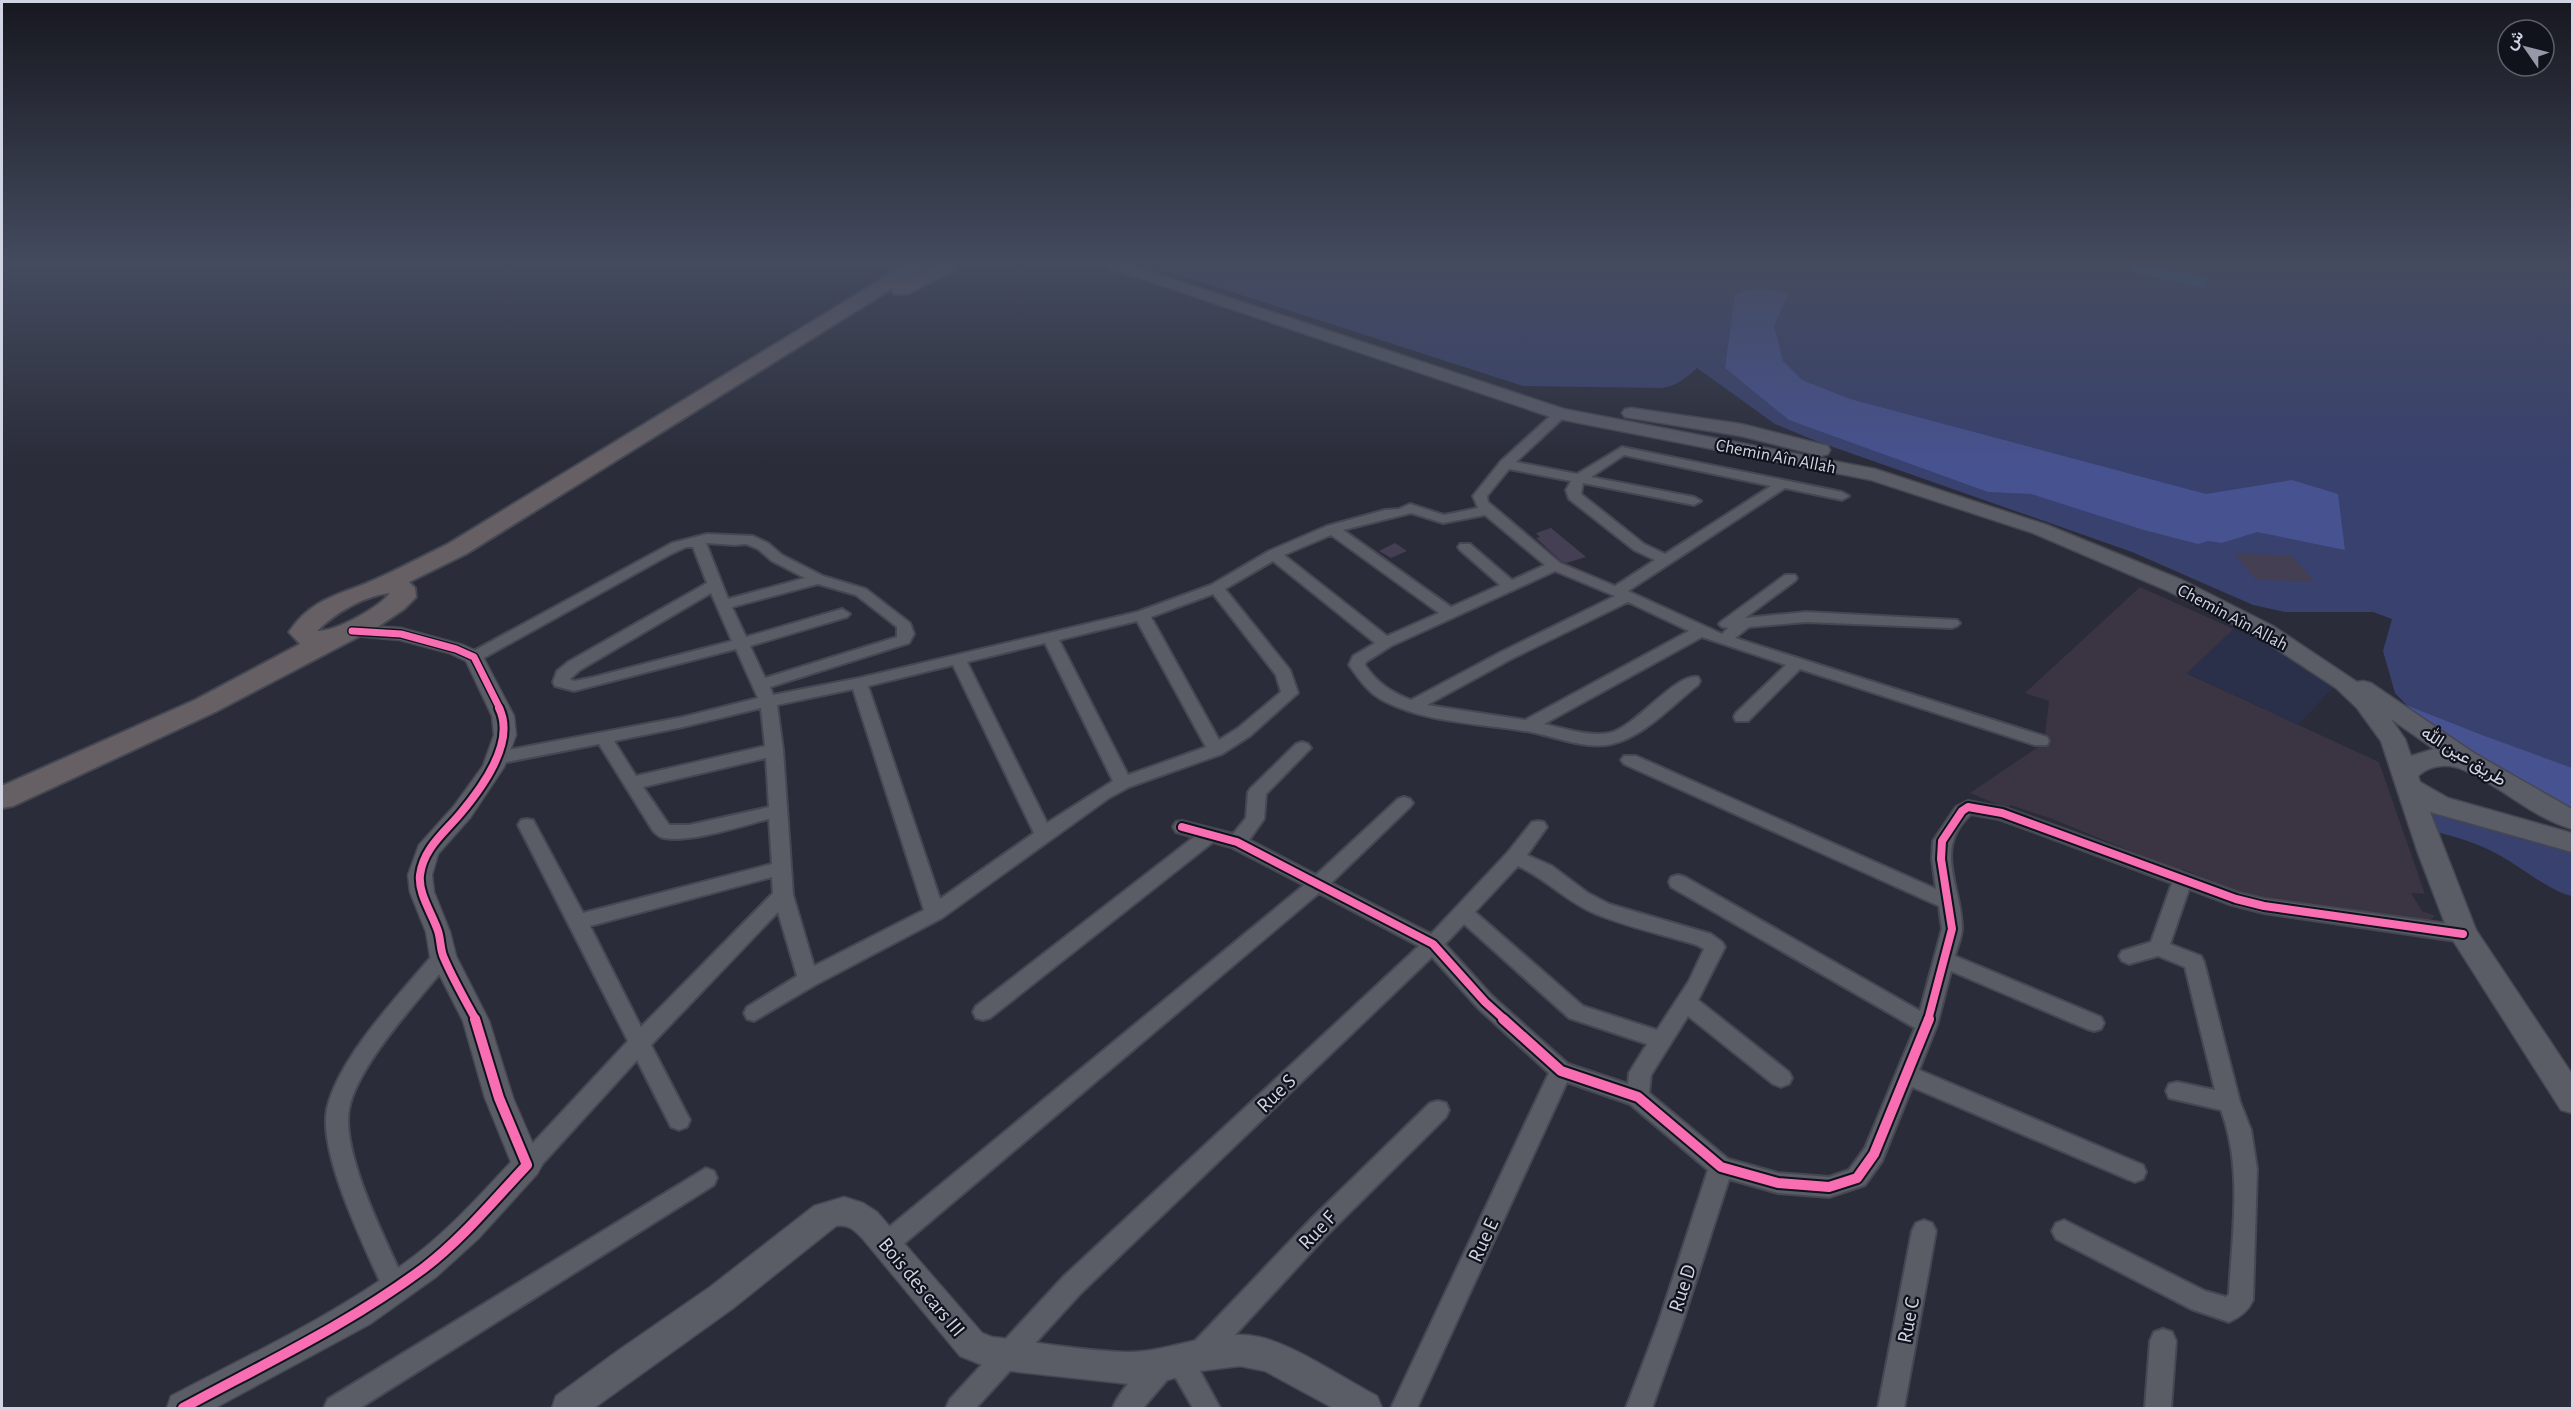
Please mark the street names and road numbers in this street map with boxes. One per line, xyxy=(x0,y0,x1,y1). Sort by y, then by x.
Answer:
street label: Chemin Aîn Allah xyxy=(1714,437,1837,477)
street label: Chemin Aîn Allah xyxy=(2174,581,2291,654)
street label: طريق عين الله xyxy=(2417,721,2511,791)
street label: Rue S xyxy=(1253,1070,1300,1117)
street label: Rue F xyxy=(1294,1207,1341,1254)
street label: Rue E xyxy=(1464,1215,1503,1265)
street label: Bois des cars III xyxy=(874,1234,969,1341)
street label: Rue D xyxy=(1665,1262,1700,1315)
street label: Rue C xyxy=(1894,1295,1923,1345)

